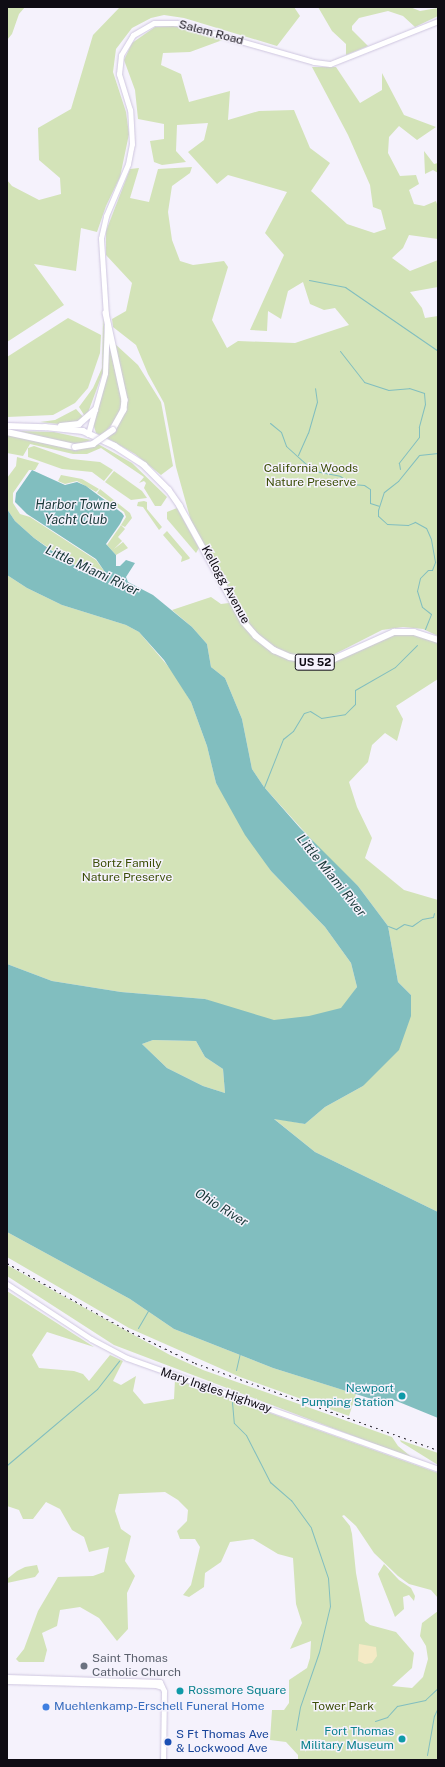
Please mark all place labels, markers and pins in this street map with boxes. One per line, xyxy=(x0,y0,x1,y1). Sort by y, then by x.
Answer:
place label: Newport Pumping Station xyxy=(301,1382,394,1410)
marker: Newport Pumping Station xyxy=(397,1391,407,1401)
place label: Saint Thomas Catholic Church xyxy=(92,1652,181,1680)
marker: Saint Thomas Catholic Church xyxy=(79,1661,89,1671)
place label: Rossmore Square xyxy=(188,1684,286,1698)
marker: Rossmore Square xyxy=(175,1686,185,1696)
place label: Muehlenkamp-Erschell Funeral Home xyxy=(54,1700,264,1714)
marker: Muehlenkamp-Erschell Funeral Home xyxy=(41,1702,51,1712)
place label: Fort Thomas Military Museum xyxy=(300,1725,394,1753)
place label: S Ft Thomas Ave & Lockwood Ave xyxy=(176,1728,269,1756)
marker: Fort Thomas Military Museum xyxy=(397,1734,407,1744)
marker: S Ft Thomas Ave & Lockwood Ave xyxy=(163,1737,173,1747)

